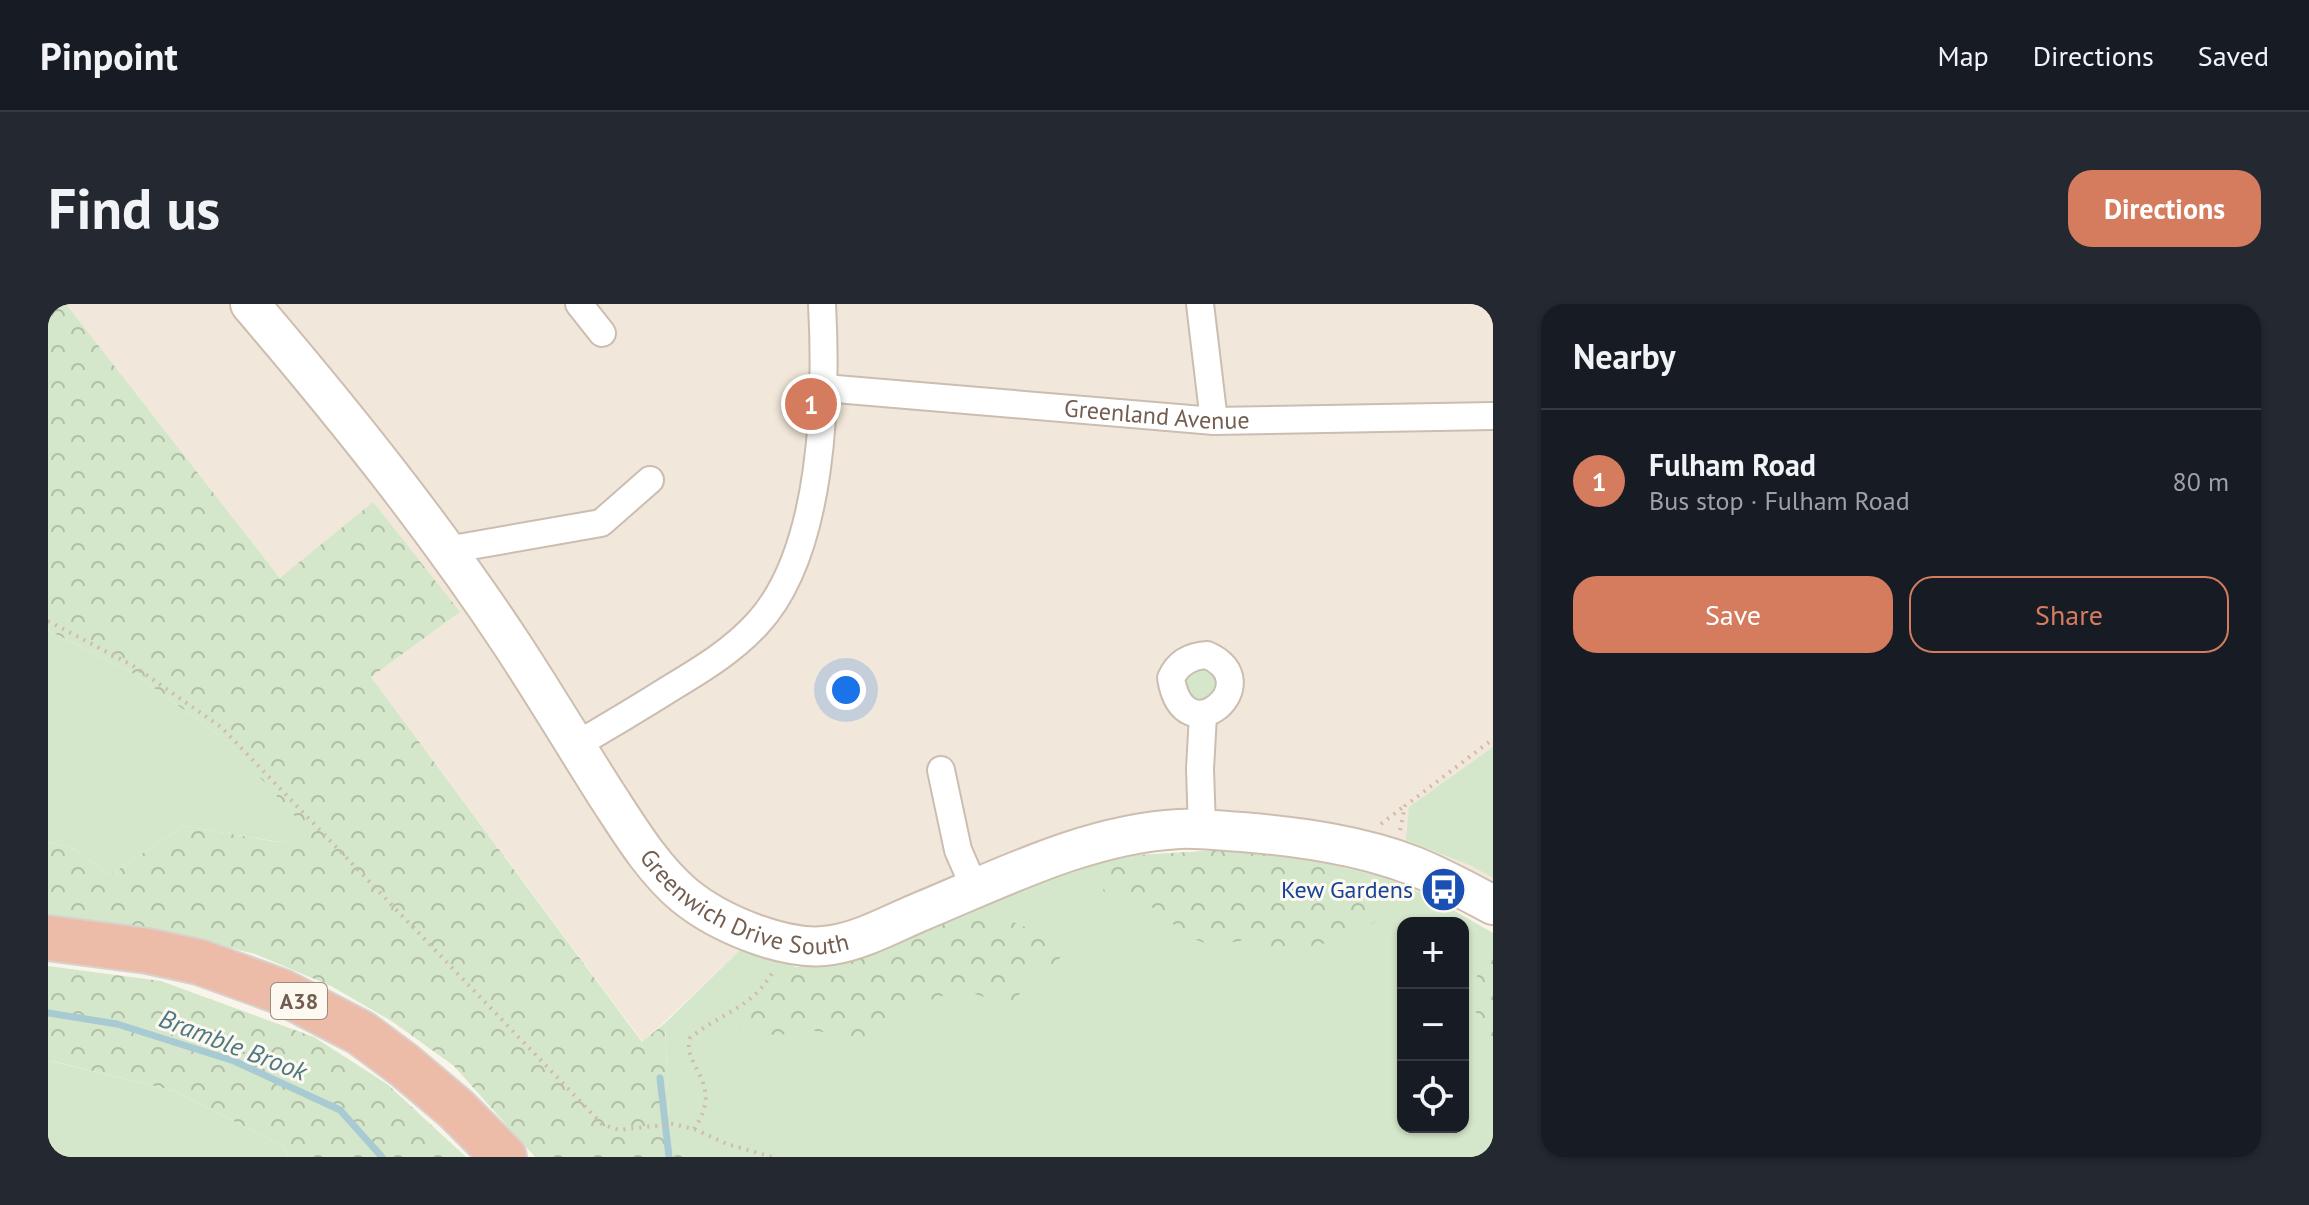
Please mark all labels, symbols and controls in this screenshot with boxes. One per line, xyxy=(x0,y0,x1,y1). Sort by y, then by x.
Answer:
text: Pinpoint xyxy=(40,31,178,80)
text: Map xyxy=(1938,37,1989,74)
text: Directions xyxy=(2033,37,2154,74)
text: Saved xyxy=(2198,37,2269,74)
button: Directions xyxy=(2068,170,2261,247)
text: Find us xyxy=(48,172,220,244)
text: Nearby xyxy=(1573,334,1675,378)
pin: 1 xyxy=(785,374,837,434)
street label: Greenland Avenue xyxy=(1063,392,1250,436)
text: Fulham Road xyxy=(1649,445,1816,484)
text: 1 xyxy=(1592,465,1606,498)
text: 80 m xyxy=(2173,465,2229,498)
text: Bus stop · Fulham Road xyxy=(1649,484,1910,517)
button: Save xyxy=(1573,576,1893,653)
button: Share xyxy=(1909,576,2229,653)
your location xyxy=(826,670,866,710)
street label: Greenwich Drive South xyxy=(633,843,852,961)
bus stop icon: Kew Gardens xyxy=(1420,866,1468,914)
place label: Kew Gardens xyxy=(1281,874,1413,905)
map controls xyxy=(1397,917,1469,1133)
button: + xyxy=(1397,917,1469,989)
road number: A38 xyxy=(271,983,327,1019)
button: − xyxy=(1397,989,1469,1061)
water label: Bramble Brook xyxy=(155,1001,313,1088)
button: locate xyxy=(1397,1061,1469,1133)

